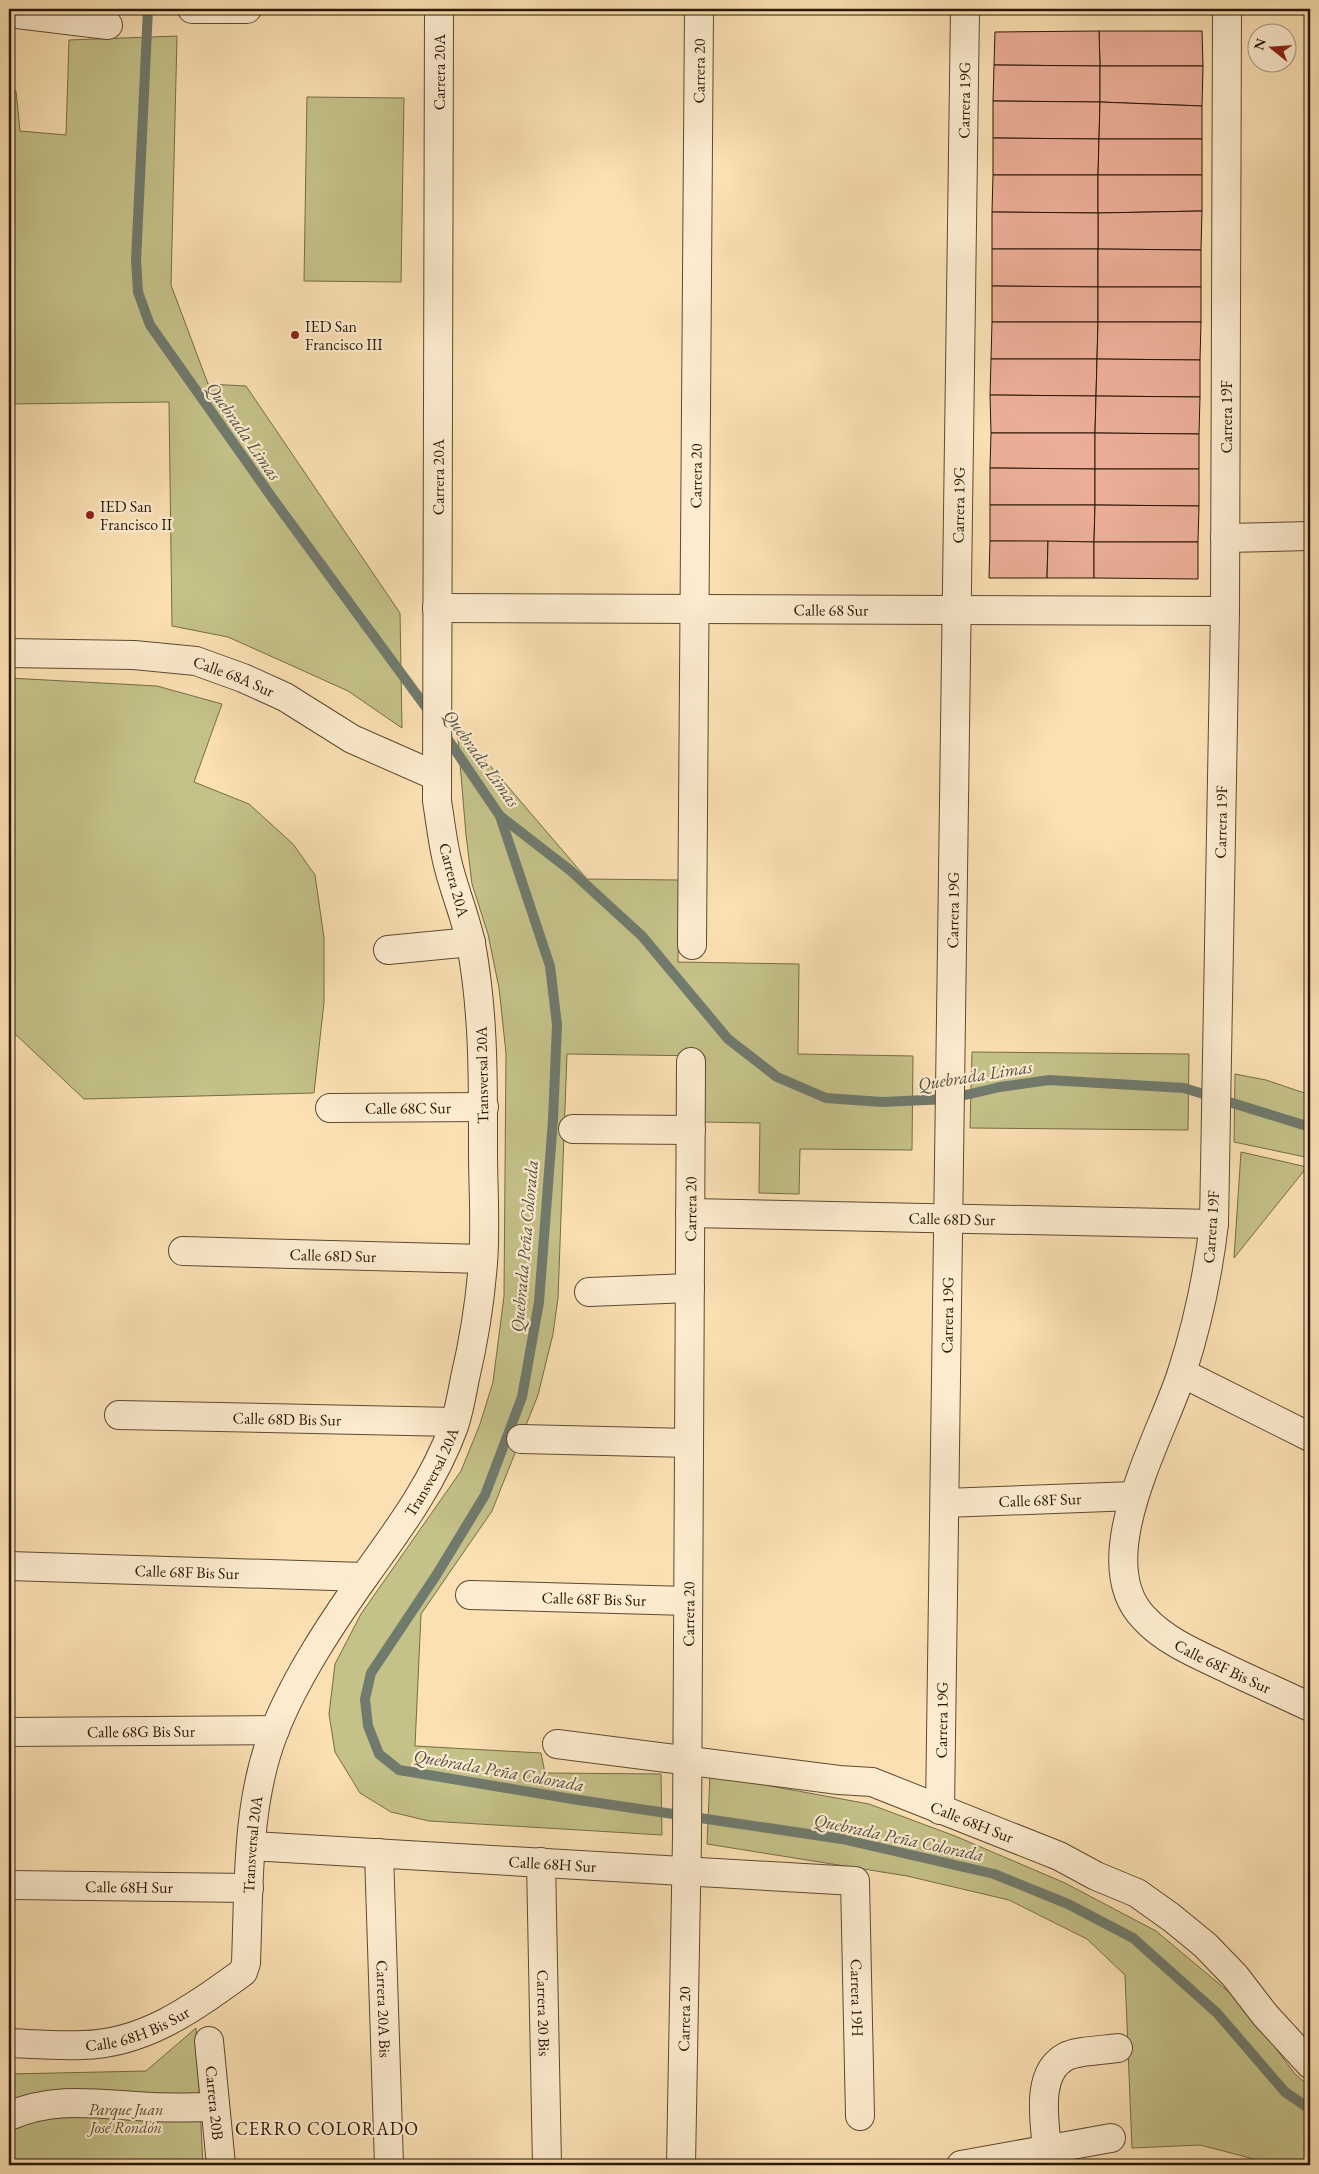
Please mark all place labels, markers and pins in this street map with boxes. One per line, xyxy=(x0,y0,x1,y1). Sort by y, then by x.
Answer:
place label: IED San Francisco III xyxy=(305,316,383,355)
marker: IED San Francisco III xyxy=(289,329,301,341)
place label: IED San Francisco II xyxy=(100,496,173,535)
marker: IED San Francisco II xyxy=(84,509,96,521)

